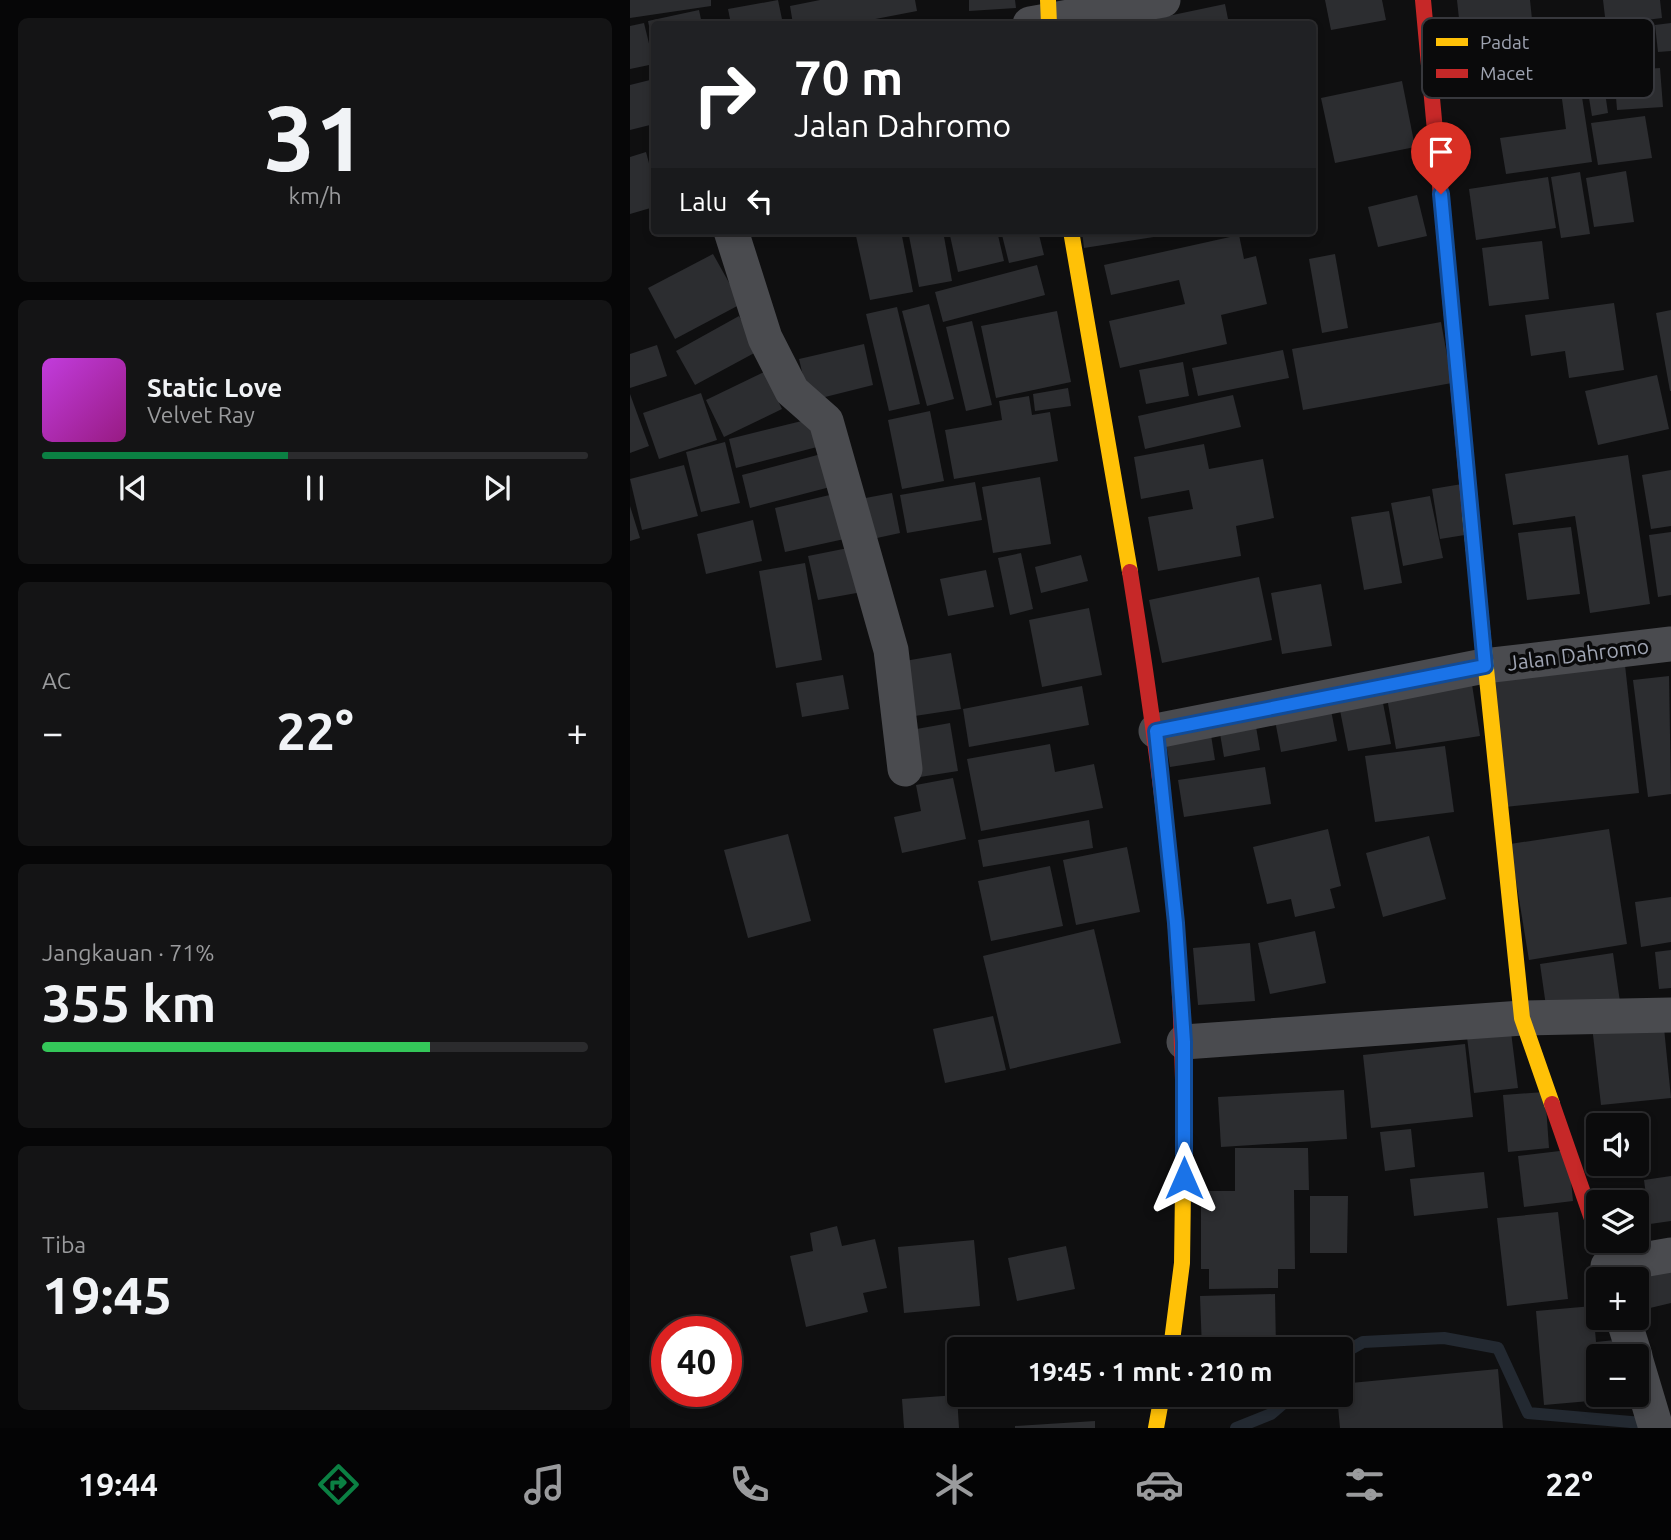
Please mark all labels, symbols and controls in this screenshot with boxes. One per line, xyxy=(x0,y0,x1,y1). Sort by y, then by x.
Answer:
legend xyxy=(1422,18,1654,98)
text: Padat xyxy=(1480,31,1530,53)
icon: right xyxy=(679,49,770,140)
text: 70 m xyxy=(794,49,903,104)
text: Macet xyxy=(1480,62,1534,84)
text: 31 xyxy=(264,86,366,188)
text: Jalan Dahromo xyxy=(794,107,1011,143)
pin xyxy=(1411,122,1471,194)
icon: arrive xyxy=(1422,133,1460,171)
icon: left xyxy=(741,182,779,220)
text: km/h xyxy=(288,183,342,208)
text: Lalu xyxy=(679,187,727,216)
text: Static Love xyxy=(147,373,282,402)
text: Velvet Ray xyxy=(147,402,255,427)
icon: previous xyxy=(114,469,152,507)
icon: pause xyxy=(296,469,334,507)
icon: next xyxy=(478,469,516,507)
street label: Jalan Dahromo xyxy=(1506,633,1650,675)
text: AC xyxy=(42,668,71,693)
text: 22° xyxy=(276,702,354,760)
text: − xyxy=(42,711,63,753)
text: + xyxy=(567,711,588,753)
text: Jangkauan · 71% xyxy=(42,940,214,965)
text: 355 km xyxy=(42,974,216,1032)
map controls xyxy=(1586,1113,1649,1407)
button: sound xyxy=(1586,1113,1649,1176)
position arrow xyxy=(1147,1141,1221,1215)
button: layers xyxy=(1586,1190,1649,1253)
text: Tiba xyxy=(42,1232,86,1257)
text: 19:45 xyxy=(42,1266,172,1324)
button: + xyxy=(1586,1267,1649,1330)
speed limit sign: 40 xyxy=(651,1316,742,1407)
button: − xyxy=(1586,1344,1649,1407)
text: 19:45 · 1 mnt · 210 m xyxy=(1028,1357,1272,1386)
icon: directions xyxy=(314,1460,363,1509)
icon: music xyxy=(520,1460,569,1509)
icon: phone xyxy=(725,1460,774,1509)
icon: climate xyxy=(930,1460,979,1509)
icon: car xyxy=(1135,1460,1184,1509)
icon: filters xyxy=(1340,1460,1389,1509)
text: 19:44 xyxy=(78,1466,158,1502)
text: 22° xyxy=(1545,1466,1593,1502)

